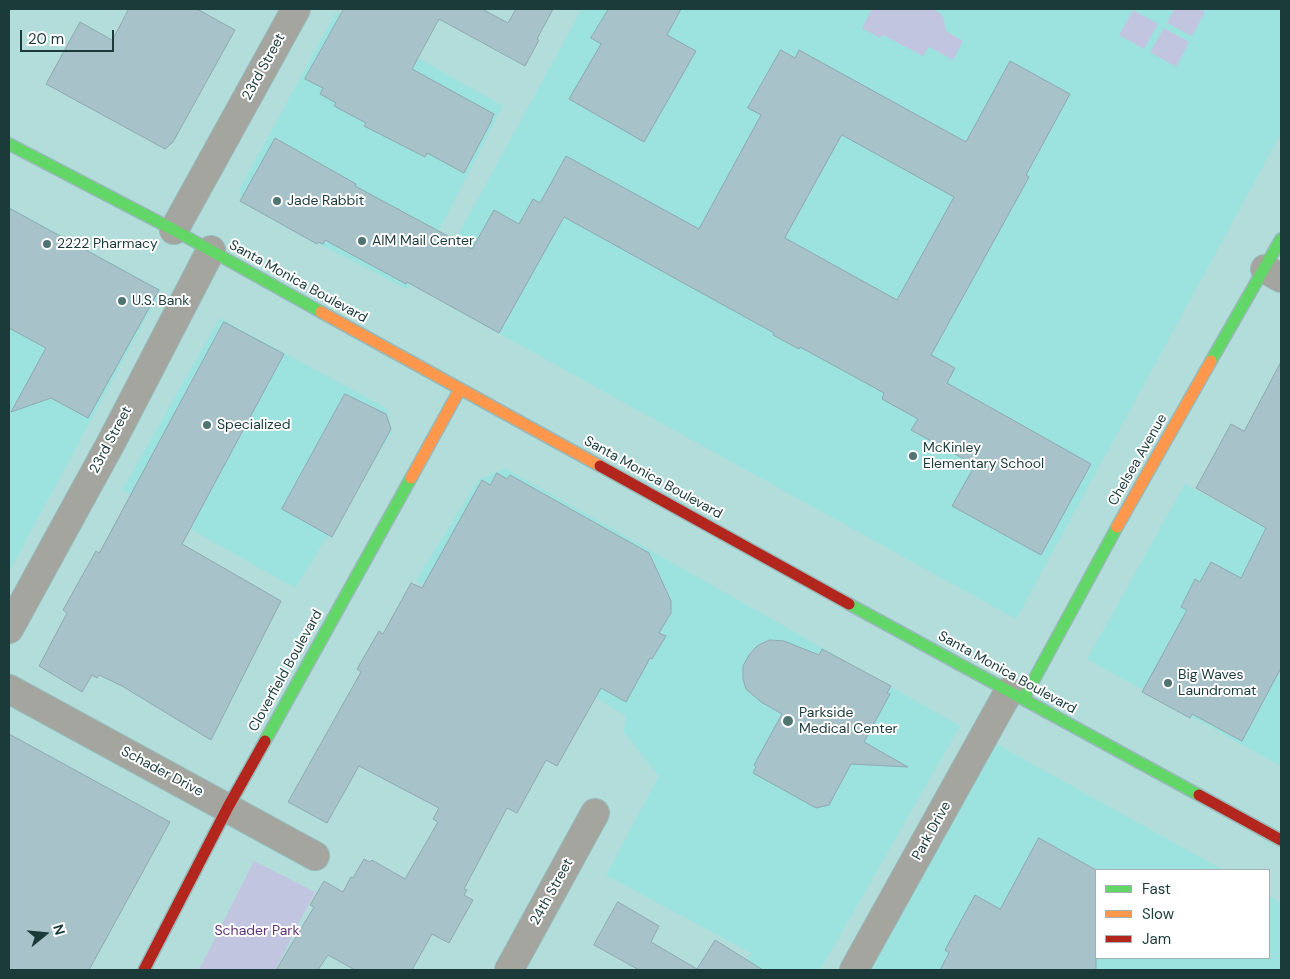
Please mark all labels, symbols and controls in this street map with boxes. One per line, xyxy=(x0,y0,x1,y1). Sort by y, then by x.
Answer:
scale bar xyxy=(22,20,116,52)
text: 20 m xyxy=(28,29,64,49)
street label: 23rd Street xyxy=(239,31,289,103)
place label: Jade Rabbit xyxy=(287,193,364,209)
marker: Jade Rabbit xyxy=(271,195,283,207)
place label: AIM Mail Center xyxy=(372,233,474,249)
marker: AIM Mail Center xyxy=(356,235,368,247)
place label: 2222 Pharmacy xyxy=(57,236,158,252)
street label: Santa Monica Boulevard xyxy=(226,237,370,327)
marker: 2222 Pharmacy xyxy=(41,238,53,250)
place label: U.S. Bank xyxy=(132,293,189,309)
marker: U.S. Bank xyxy=(116,295,128,307)
street label: 23rd Street xyxy=(86,404,136,476)
street label: Chelsea Avenue xyxy=(1105,411,1171,509)
place label: Specialized xyxy=(217,417,290,433)
marker: Specialized xyxy=(201,419,213,431)
street label: Santa Monica Boulevard xyxy=(581,433,725,523)
place label: McKinley Elementary School xyxy=(923,440,1044,472)
marker: McKinley Elementary School xyxy=(907,450,919,462)
street label: Cloverfield Boulevard xyxy=(246,607,326,735)
street label: Santa Monica Boulevard xyxy=(935,628,1079,718)
place label: Big Waves Laundromat xyxy=(1178,667,1256,700)
marker: Big Waves Laundromat xyxy=(1162,677,1174,689)
place label: Parkside Medical Center xyxy=(799,705,898,738)
marker: Parkside Medical Center xyxy=(781,714,795,728)
street label: Schader Drive xyxy=(118,743,206,801)
street label: Park Drive xyxy=(909,799,955,863)
street label: 24th Street xyxy=(527,856,577,928)
legend xyxy=(1095,869,1270,959)
text: Fast xyxy=(1142,879,1171,899)
text: Slow xyxy=(1142,904,1174,924)
north arrow xyxy=(20,909,70,959)
text: N xyxy=(49,922,69,937)
park label: Schader Park xyxy=(214,923,300,939)
text: Jam xyxy=(1142,929,1171,949)

